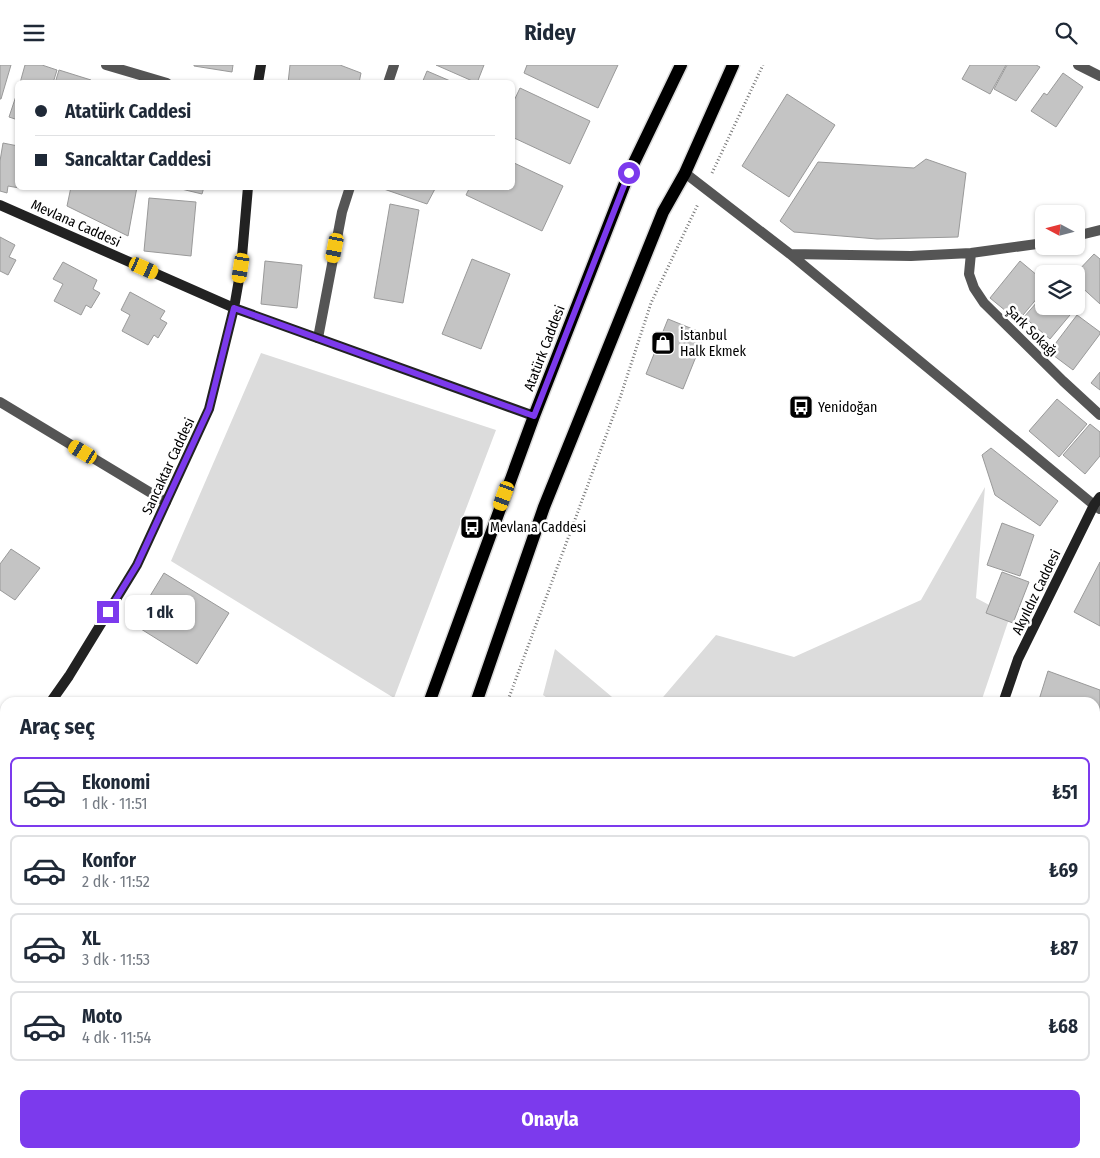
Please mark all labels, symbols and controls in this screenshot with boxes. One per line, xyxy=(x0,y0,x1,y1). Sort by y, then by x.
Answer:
icon: menu xyxy=(20,19,48,47)
text: Ridey xyxy=(524,19,576,46)
icon: search xyxy=(1052,19,1080,47)
text: Atatürk Caddesi xyxy=(65,100,191,123)
text: Sancaktar Caddesi xyxy=(65,148,211,171)
route start xyxy=(618,162,640,184)
street label: Mevlana Caddesi xyxy=(28,196,123,251)
north arrow xyxy=(1035,205,1085,255)
map controls xyxy=(1035,205,1085,315)
car xyxy=(324,232,345,264)
car xyxy=(231,252,250,284)
car xyxy=(127,255,160,281)
button: layers xyxy=(1035,265,1085,315)
street label: Şark Sokağı xyxy=(1002,302,1061,361)
street label: Atatürk Caddesi xyxy=(520,303,569,394)
place label: İstanbul Halk Ekmek xyxy=(680,327,746,360)
shop icon: İstanbul Halk Ekmek xyxy=(650,330,676,356)
bus stop icon: Yenidoğan xyxy=(788,394,814,420)
place label: Yenidoğan xyxy=(818,399,877,416)
street label: Sancaktar Caddesi xyxy=(139,415,198,517)
car xyxy=(66,438,99,466)
car xyxy=(491,479,516,513)
bus stop icon: Mevlana Caddesi xyxy=(459,514,485,540)
place label: Mevlana Caddesi xyxy=(490,519,586,536)
street label: Akyıldız Caddesi xyxy=(1009,547,1064,637)
callout: 1 dk xyxy=(126,595,196,629)
route end xyxy=(97,601,119,623)
text: 1 dk xyxy=(147,603,173,622)
text: Araç seç xyxy=(20,713,95,740)
icon: car xyxy=(22,770,67,815)
text: Ekonomi xyxy=(82,771,150,794)
text: ₺51 xyxy=(1052,781,1078,804)
text: 1 dk · 11:51 xyxy=(82,794,147,813)
icon: car xyxy=(22,848,67,893)
text: Konfor xyxy=(82,849,136,872)
text: ₺69 xyxy=(1049,859,1078,882)
text: 2 dk · 11:52 xyxy=(82,872,150,891)
icon: car xyxy=(22,926,67,971)
text: XL xyxy=(82,927,101,950)
text: ₺87 xyxy=(1050,937,1078,960)
text: 3 dk · 11:53 xyxy=(82,950,150,969)
icon: car xyxy=(22,1004,67,1049)
text: Moto xyxy=(82,1005,122,1028)
text: ₺68 xyxy=(1048,1015,1078,1038)
text: 4 dk · 11:54 xyxy=(82,1028,151,1047)
button: Onayla xyxy=(20,1090,1080,1148)

